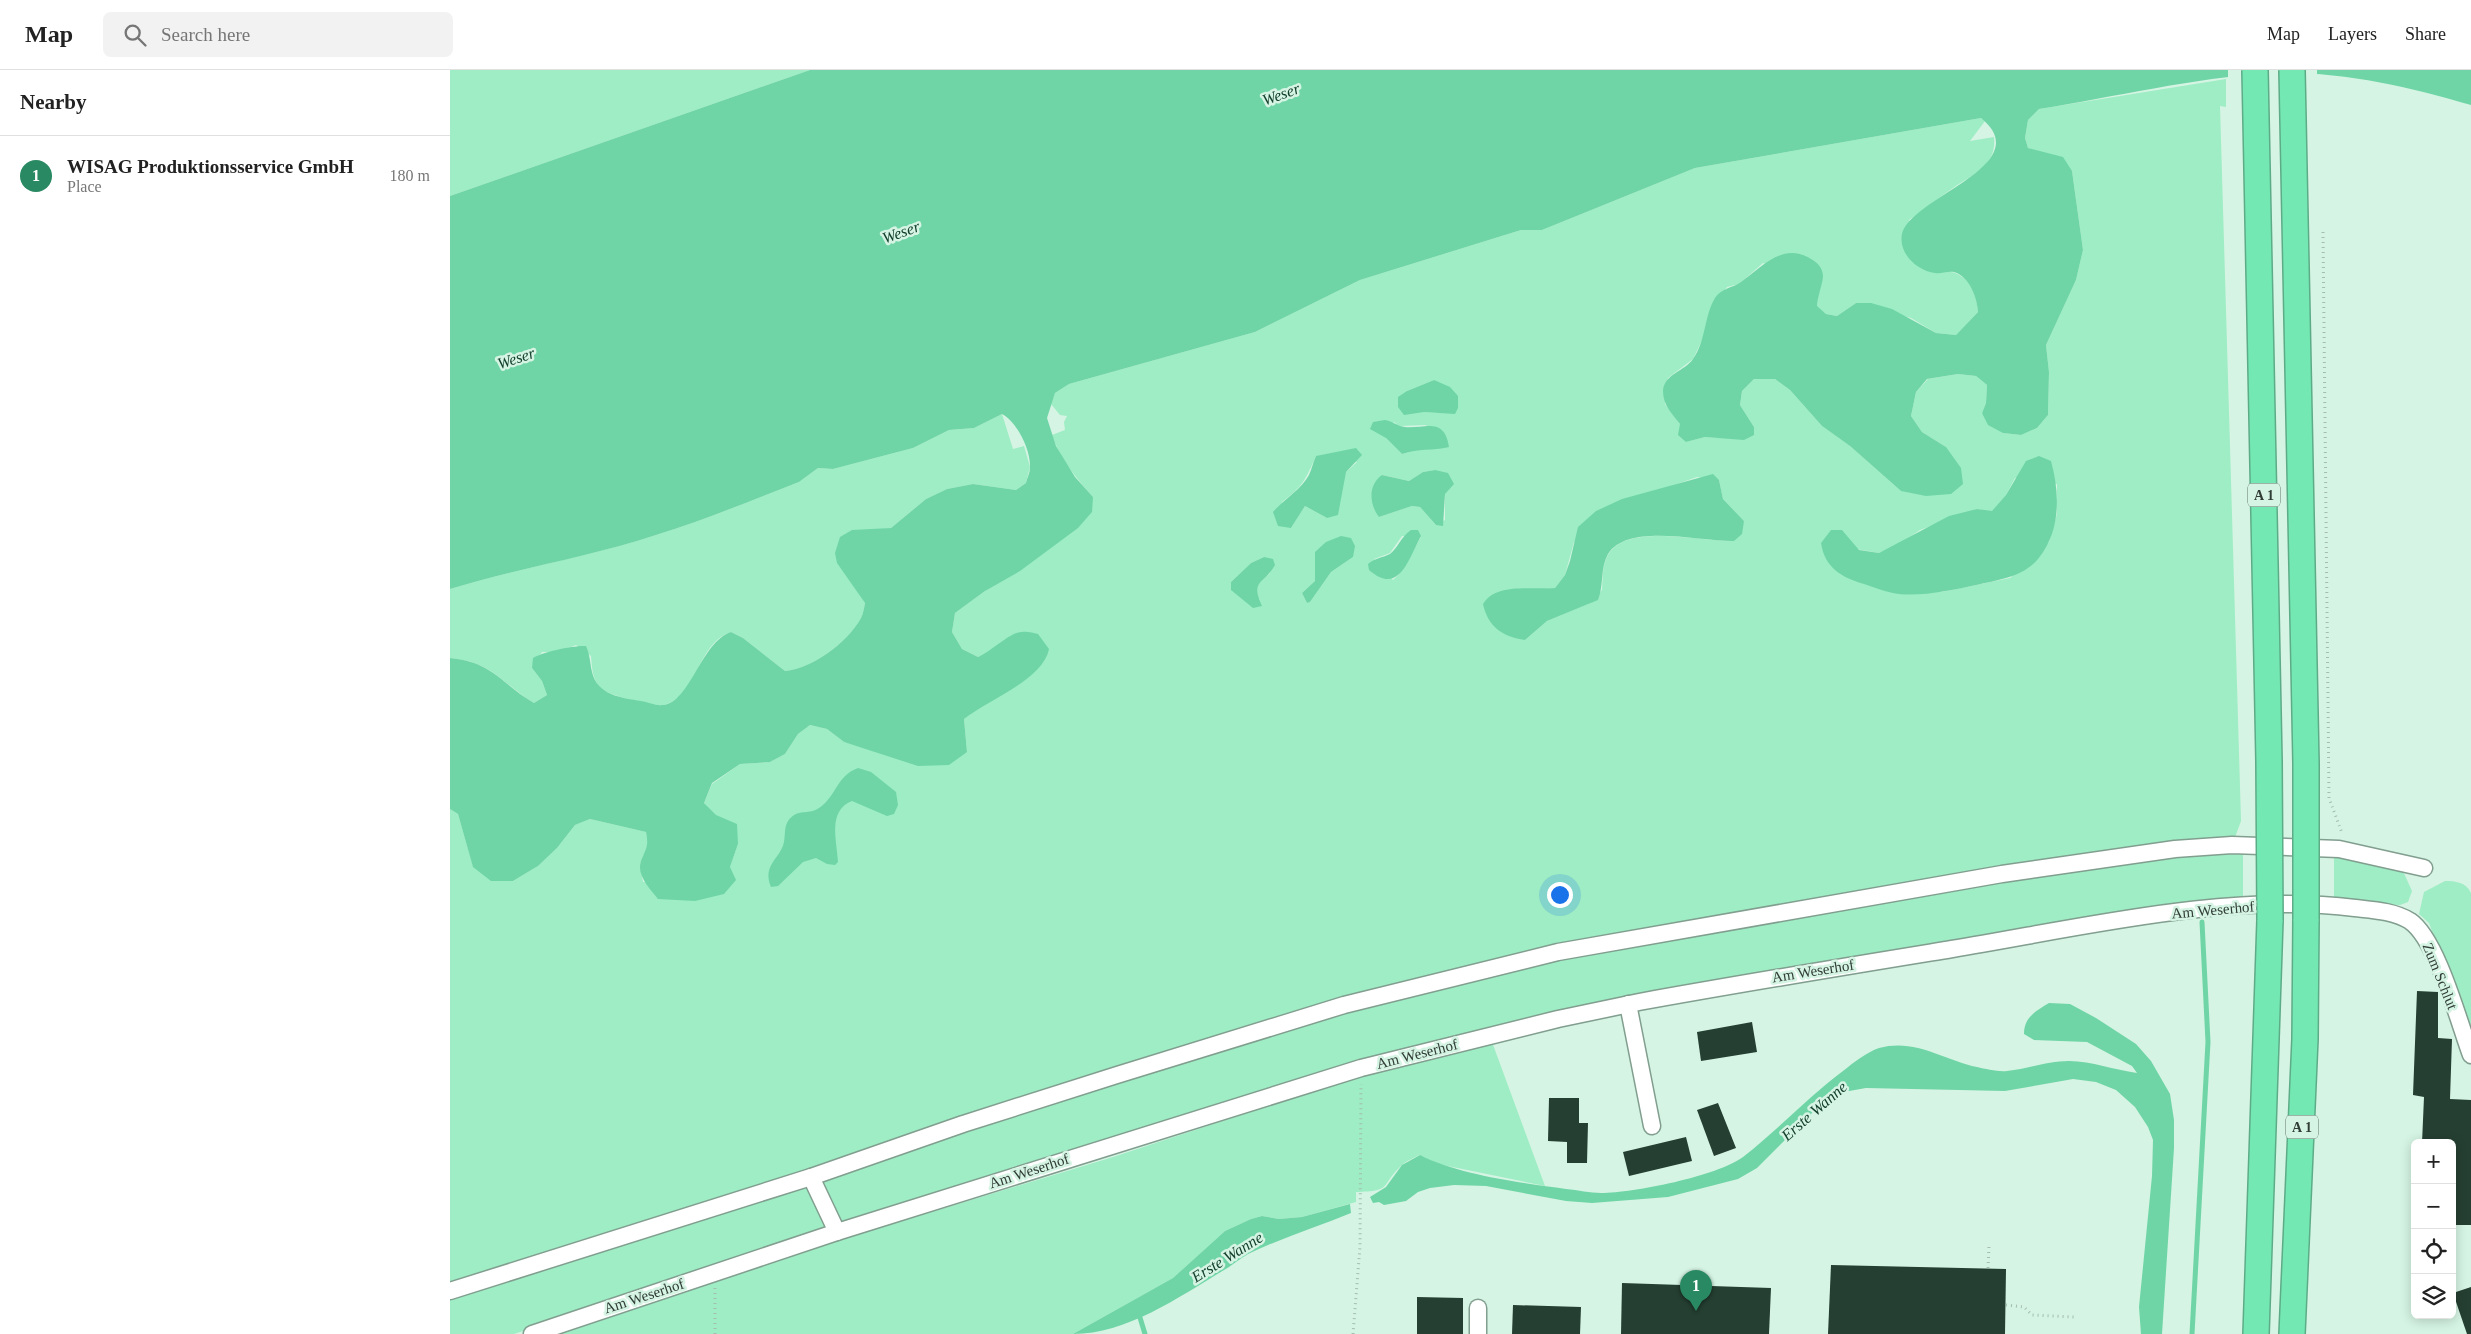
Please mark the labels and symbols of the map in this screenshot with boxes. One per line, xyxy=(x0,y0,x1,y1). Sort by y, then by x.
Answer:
water label: Weser xyxy=(1260,79,1303,109)
water label: Weser xyxy=(880,217,923,247)
water label: Weser xyxy=(495,344,538,372)
road number: A 1 xyxy=(2248,484,2280,506)
your location xyxy=(1547,882,1573,908)
street label: Am Weserhof xyxy=(2171,898,2255,922)
street label: Zum Schlut xyxy=(2419,940,2461,1012)
street label: Am Weserhof xyxy=(1771,957,1855,985)
street label: Am Weserhof xyxy=(1375,1036,1459,1072)
water label: Erste Wanne xyxy=(1777,1078,1850,1145)
road number: A 1 xyxy=(2286,1116,2318,1138)
street label: Am Weserhof xyxy=(987,1151,1071,1191)
water label: Erste Wanne xyxy=(1187,1228,1266,1286)
pin: 1 xyxy=(1680,1270,1712,1311)
street label: Am Weserhof xyxy=(602,1276,686,1316)

